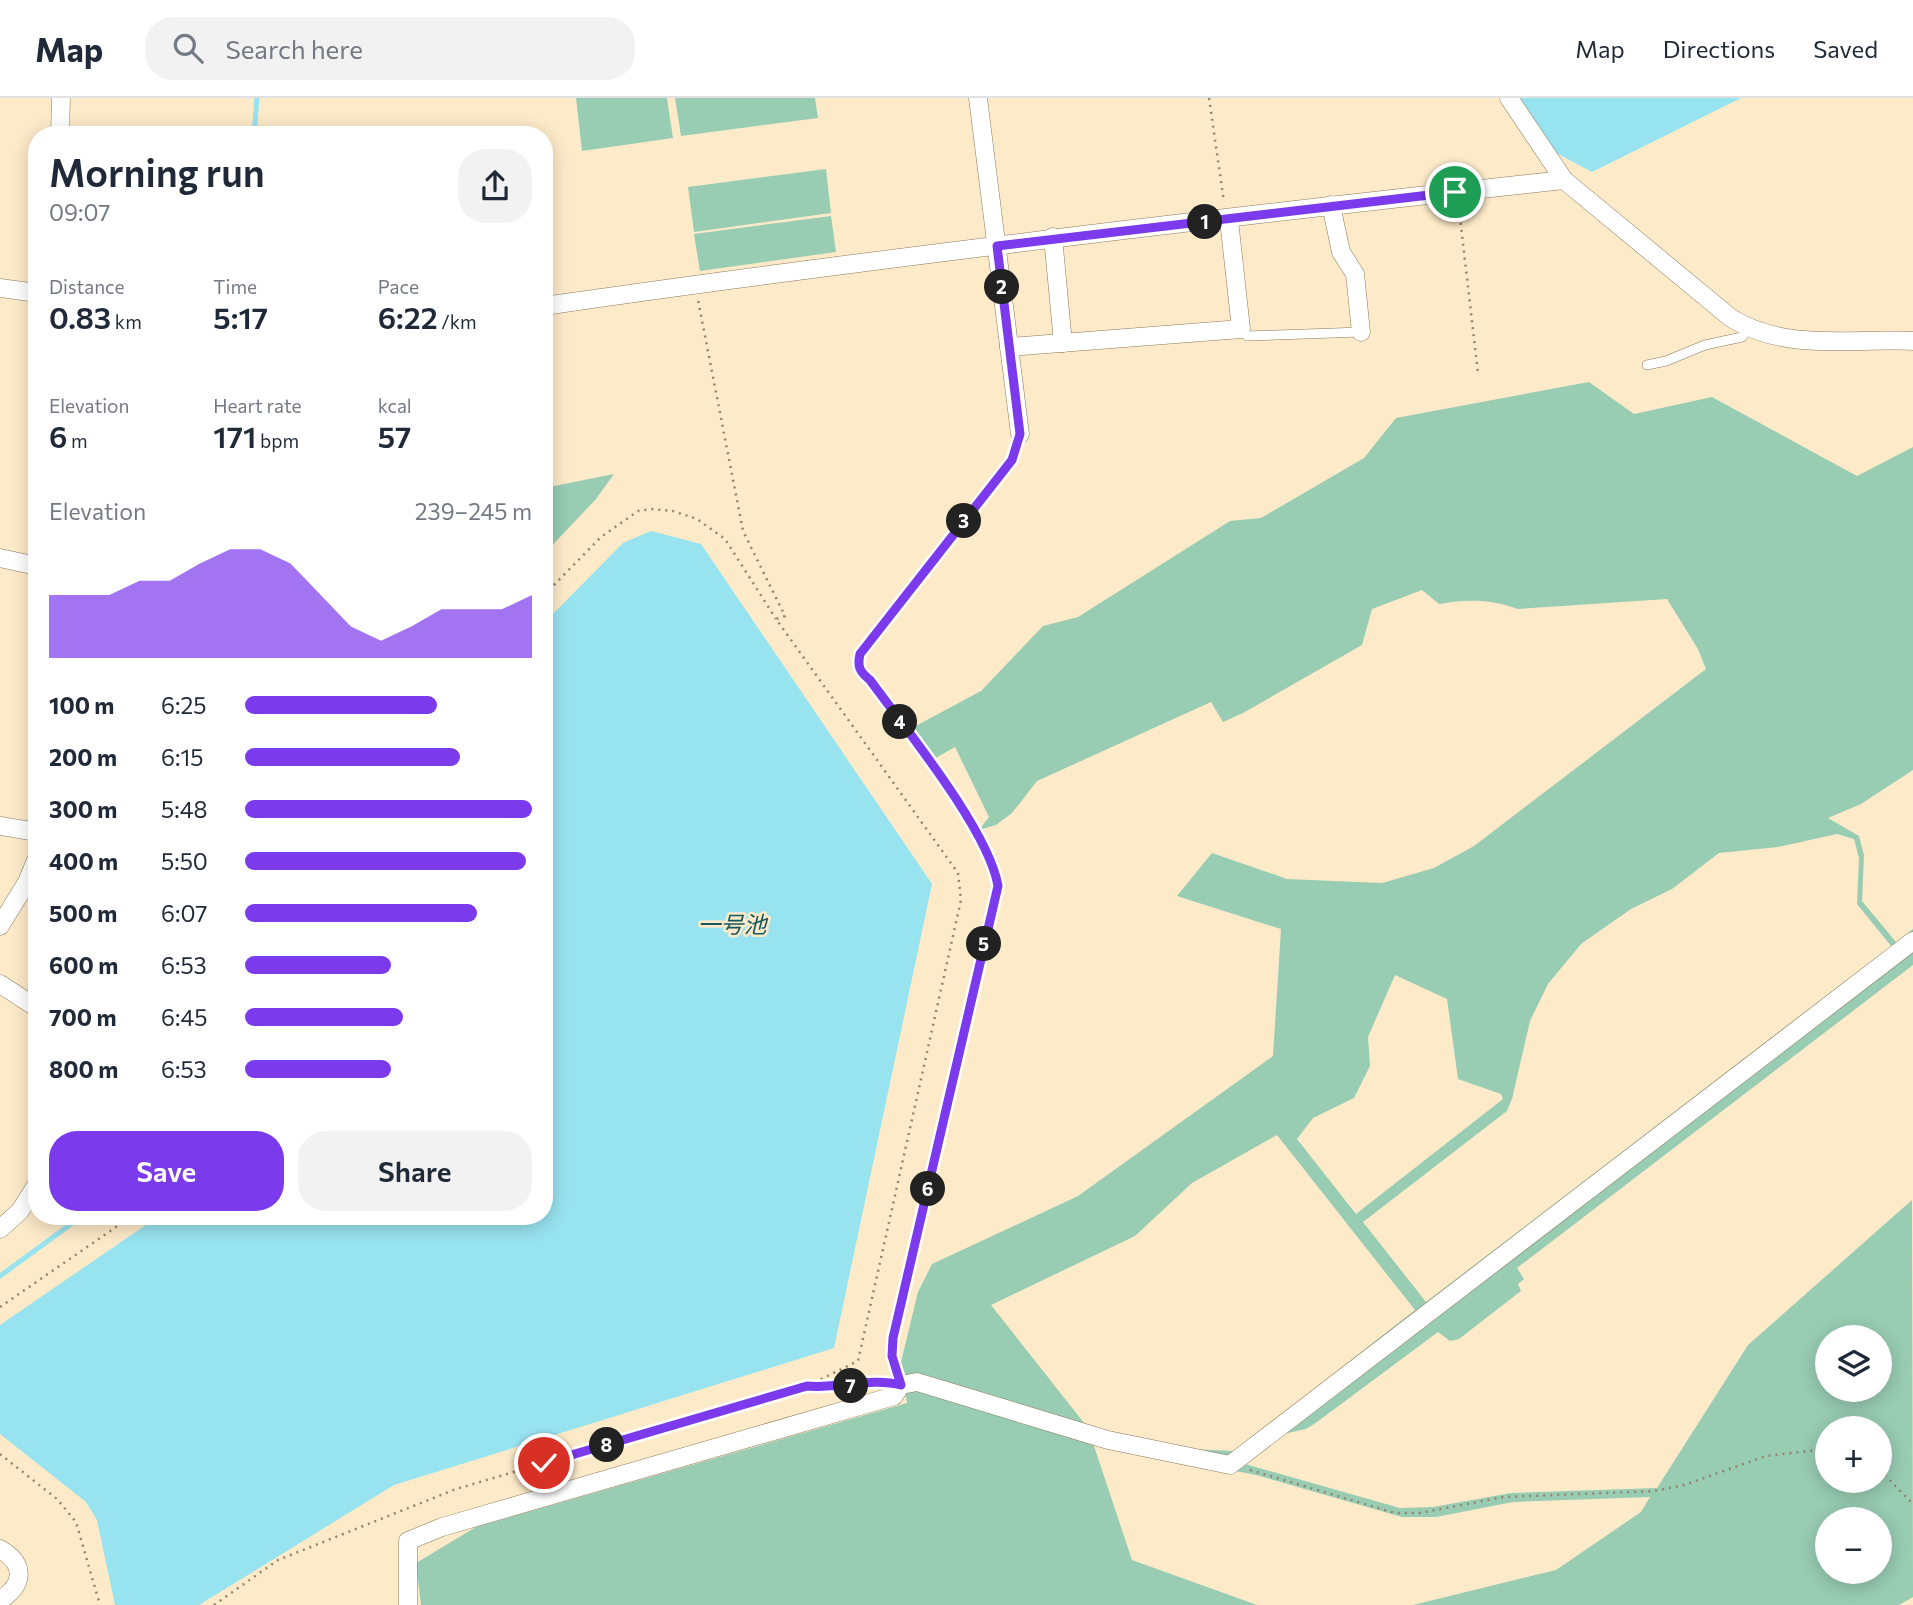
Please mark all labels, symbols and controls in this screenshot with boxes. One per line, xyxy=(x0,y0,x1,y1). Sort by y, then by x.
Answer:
search box xyxy=(145,17,635,80)
text: Map xyxy=(35,28,103,69)
icon: search xyxy=(169,29,207,67)
text: Search here xyxy=(225,33,363,64)
text: Map xyxy=(1575,34,1625,63)
text: Directions xyxy=(1663,34,1775,63)
text: Saved xyxy=(1813,34,1878,63)
text: Morning run xyxy=(49,148,265,195)
button: share xyxy=(458,149,532,223)
pin xyxy=(1425,162,1485,222)
icon: arrive xyxy=(1436,173,1474,211)
text: 09:07 xyxy=(49,198,110,226)
pin: 1 xyxy=(1188,204,1222,240)
text: 1 xyxy=(1200,210,1209,233)
pin: 2 xyxy=(984,270,1020,304)
text: Distance xyxy=(49,275,125,298)
text: Time xyxy=(213,275,257,298)
text: Pace xyxy=(378,275,419,298)
text: 2 xyxy=(996,275,1007,298)
text: 0.83 xyxy=(49,298,111,335)
text: 5:17 xyxy=(213,298,268,335)
text: 6:22 xyxy=(378,298,438,335)
text: km xyxy=(111,310,142,333)
text: /km xyxy=(438,310,477,333)
text: Elevation xyxy=(49,394,129,417)
text: Heart rate xyxy=(213,394,302,417)
text: kcal xyxy=(378,394,412,417)
text: 6 xyxy=(49,417,67,454)
text: 171 xyxy=(213,417,256,454)
text: 57 xyxy=(378,417,411,454)
text: m xyxy=(67,429,88,452)
text: bpm xyxy=(256,429,299,452)
text: Elevation xyxy=(49,497,146,525)
text: 239–245 m xyxy=(415,497,532,525)
pin: 3 xyxy=(946,504,982,538)
text: 3 xyxy=(958,509,969,532)
text: 100 m xyxy=(49,691,114,719)
text: 6:25 xyxy=(161,691,206,719)
pin: 4 xyxy=(883,704,918,740)
text: 4 xyxy=(894,710,905,733)
text: 200 m xyxy=(49,743,117,771)
text: 6:15 xyxy=(161,743,203,771)
text: 300 m xyxy=(49,795,117,823)
text: 5:48 xyxy=(161,795,207,823)
text: 400 m xyxy=(49,847,118,875)
text: 5:50 xyxy=(161,847,208,875)
text: 500 m xyxy=(49,899,117,927)
text: 6:07 xyxy=(161,899,207,927)
water label: 一号池 xyxy=(698,910,769,938)
pin: 5 xyxy=(967,926,1002,962)
text: 5 xyxy=(978,932,989,955)
text: 600 m xyxy=(49,951,118,979)
text: 6:53 xyxy=(161,951,207,979)
text: 700 m xyxy=(49,1003,117,1031)
text: 6:45 xyxy=(161,1003,207,1031)
text: 800 m xyxy=(49,1055,118,1083)
text: 6:53 xyxy=(161,1055,207,1083)
button: Save xyxy=(49,1131,284,1211)
button: Share xyxy=(298,1131,532,1211)
pin: 6 xyxy=(911,1172,946,1206)
text: 6 xyxy=(922,1177,933,1200)
map controls xyxy=(1815,1325,1892,1584)
button: layers xyxy=(1815,1325,1892,1402)
pin: 7 xyxy=(834,1368,868,1404)
text: 7 xyxy=(845,1374,856,1397)
button: + xyxy=(1815,1416,1892,1493)
pin: 8 xyxy=(590,1428,624,1462)
pin xyxy=(514,1433,574,1493)
text: 8 xyxy=(601,1433,612,1456)
icon: check xyxy=(525,1444,563,1482)
button: − xyxy=(1815,1507,1892,1584)

